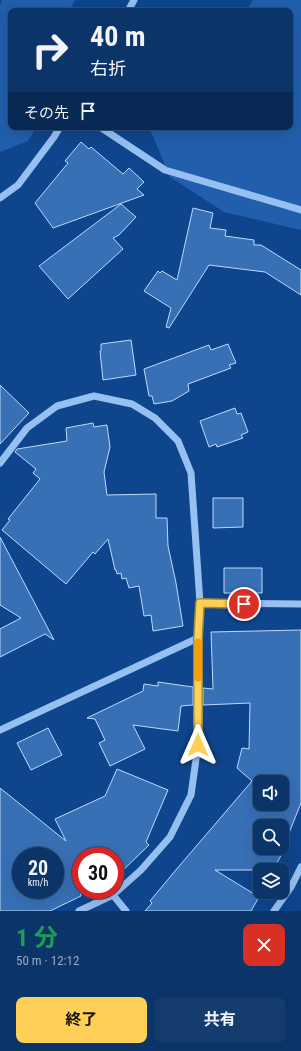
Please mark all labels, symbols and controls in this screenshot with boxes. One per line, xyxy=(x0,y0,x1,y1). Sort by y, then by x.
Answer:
text: 40 m xyxy=(90,20,146,53)
icon: right xyxy=(24,24,76,76)
text: 右折 xyxy=(90,58,126,79)
icon: arrive xyxy=(77,100,99,122)
text: その先 xyxy=(24,104,69,122)
pin xyxy=(227,587,261,621)
icon: arrive xyxy=(233,593,255,615)
position arrow xyxy=(177,724,219,766)
map controls xyxy=(253,775,289,899)
button: sound xyxy=(253,775,289,811)
button: search xyxy=(253,819,289,855)
speed limit sign: 30 xyxy=(72,847,124,899)
text: 20 xyxy=(28,856,48,880)
button: layers xyxy=(253,863,289,899)
text: km/h xyxy=(28,877,48,888)
text: 1 分 xyxy=(16,924,58,952)
button: close xyxy=(243,924,285,966)
text: 50 m · 12:12 xyxy=(16,953,79,968)
button: 終了 xyxy=(16,997,147,1043)
button: 共有 xyxy=(155,997,285,1043)

